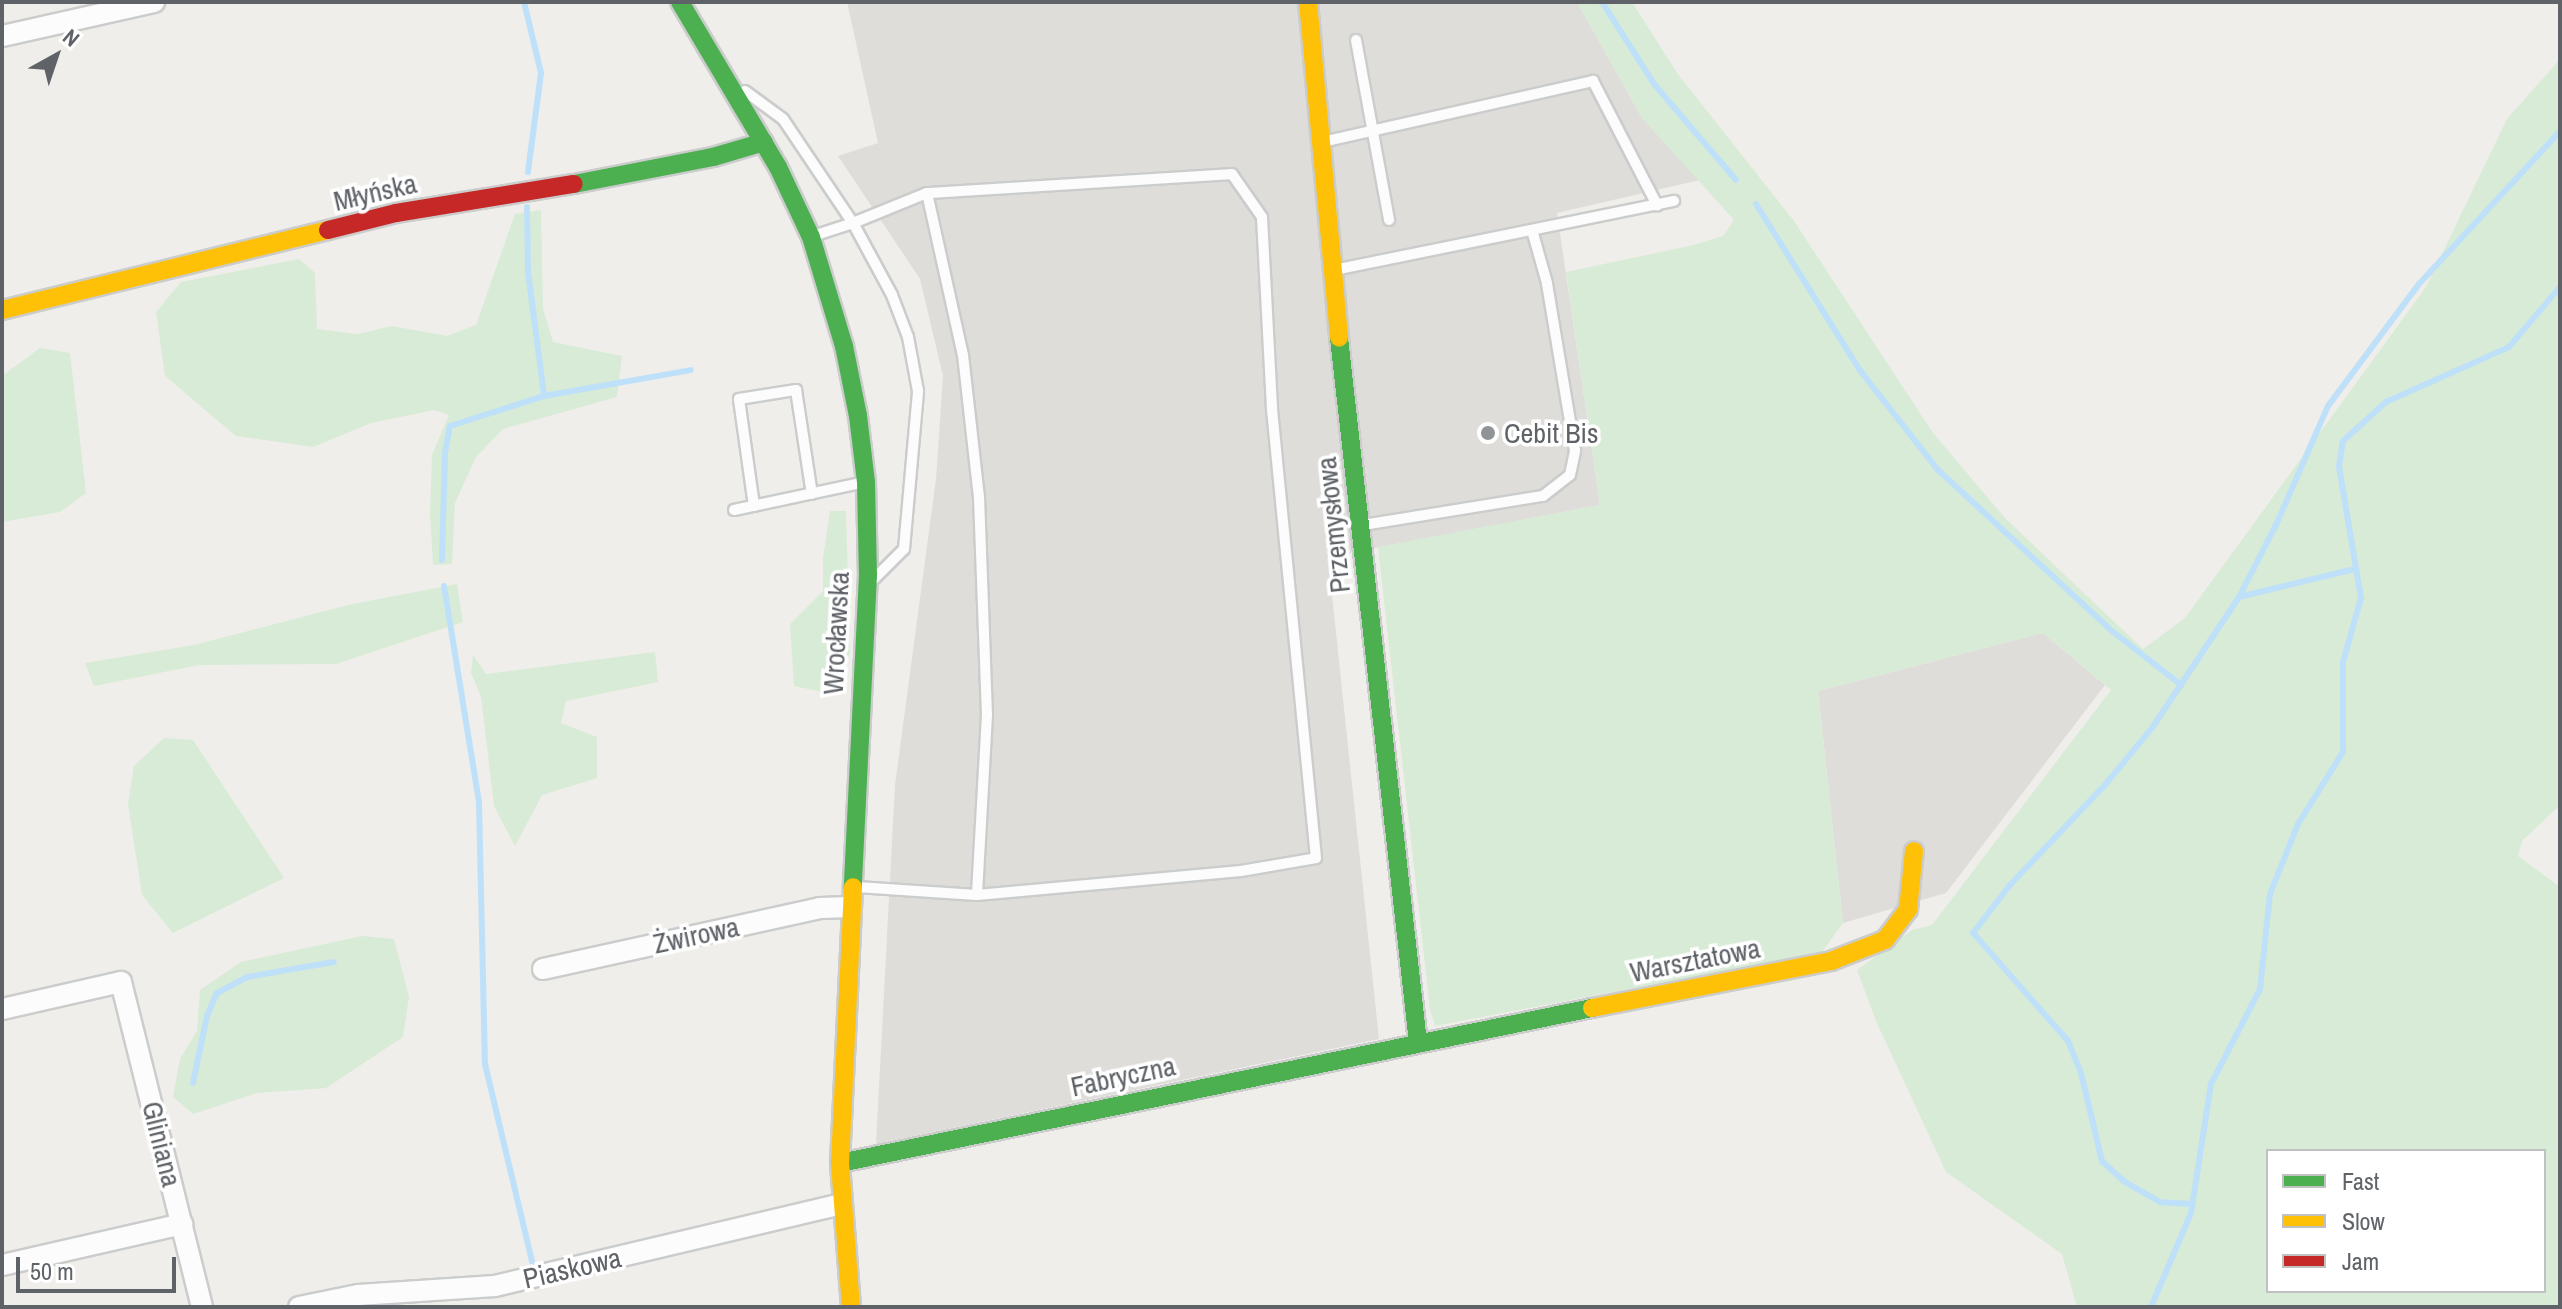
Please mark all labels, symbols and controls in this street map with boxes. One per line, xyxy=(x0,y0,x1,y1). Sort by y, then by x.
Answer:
north arrow xyxy=(16,16,96,96)
text: N xyxy=(57,22,86,53)
street label: Młyńska xyxy=(330,166,420,218)
place label: Cebit Bis xyxy=(1504,416,1598,450)
marker: Cebit Bis xyxy=(1479,424,1497,442)
street label: Przemysłowa xyxy=(1309,455,1357,595)
street label: Wrocławska xyxy=(816,571,856,695)
street label: Żwirowa xyxy=(650,910,742,960)
street label: Warsztatowa xyxy=(1627,931,1763,989)
street label: Fabryczna xyxy=(1068,1049,1178,1103)
street label: Gliniana xyxy=(135,1098,189,1190)
legend xyxy=(2266,1149,2546,1293)
text: Fast xyxy=(2342,1165,2379,1197)
text: Slow xyxy=(2342,1205,2385,1237)
street label: Piaskowa xyxy=(520,1240,624,1296)
scale bar xyxy=(20,1241,180,1291)
text: Jam xyxy=(2342,1245,2379,1277)
text: 50 m xyxy=(30,1255,74,1287)

